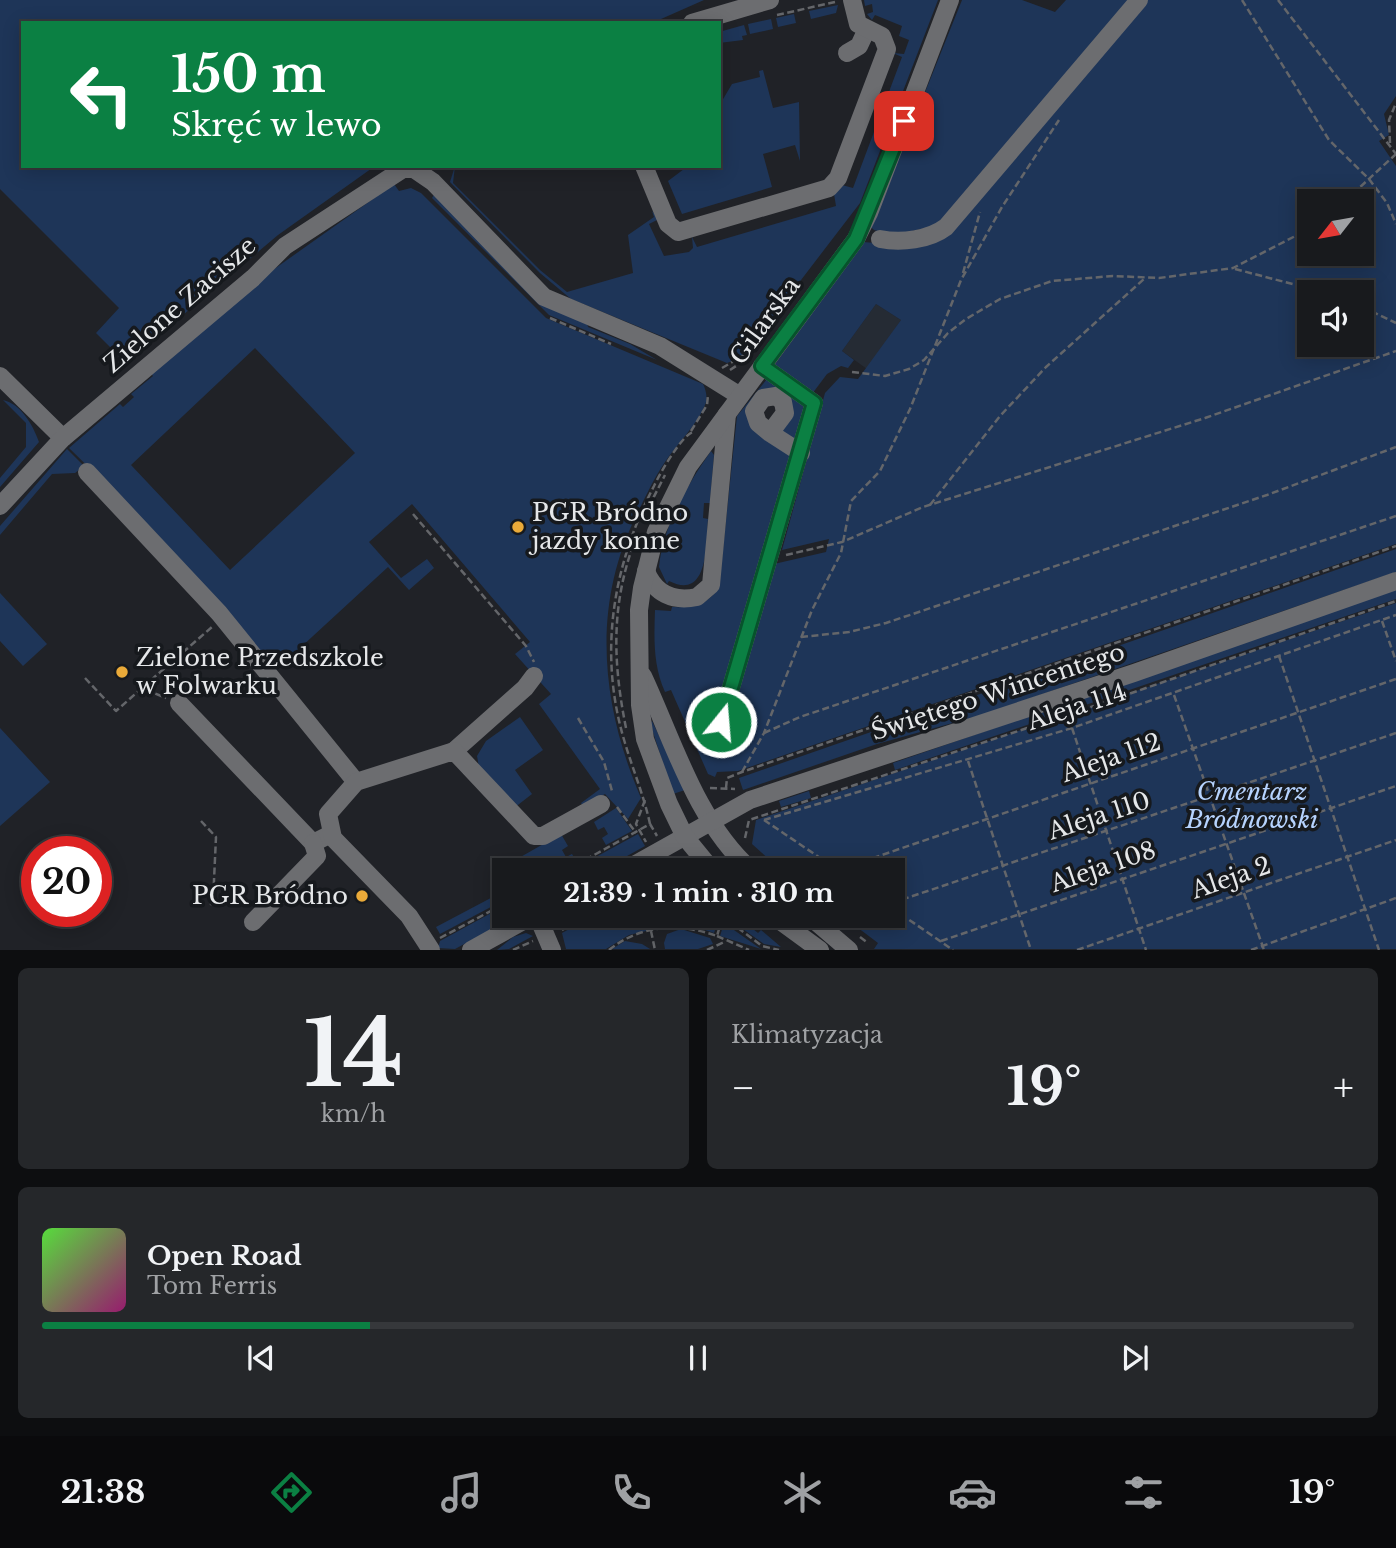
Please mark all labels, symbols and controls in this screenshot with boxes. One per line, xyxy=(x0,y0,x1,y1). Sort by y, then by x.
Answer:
text: 150 m xyxy=(171,44,326,105)
icon: left xyxy=(56,49,147,140)
pin xyxy=(874,91,934,151)
icon: arrive xyxy=(885,102,923,140)
text: Skręć w lewo xyxy=(171,105,382,145)
north arrow xyxy=(1297,189,1374,266)
map controls xyxy=(1297,189,1374,357)
street label: Zielone Zacisze xyxy=(98,231,262,379)
street label: Gilarska xyxy=(723,271,806,370)
button: sound xyxy=(1297,280,1374,357)
place label: PGR Bródno jazdy konne xyxy=(528,498,688,555)
marker: PGR Bródno jazdy konne xyxy=(510,519,526,535)
street label: Świętego Wincentego xyxy=(867,636,1128,746)
place label: Zielone Przedszkole w Folwarku xyxy=(136,643,384,700)
marker: Zielone Przedszkole w Folwarku xyxy=(114,664,130,680)
street label: Aleja 114 xyxy=(1023,677,1130,736)
position arrow xyxy=(684,685,758,759)
street label: Aleja 112 xyxy=(1056,727,1164,788)
park label: Cmentarz Bródnowski xyxy=(1185,777,1319,834)
street label: Aleja 110 xyxy=(1043,785,1154,846)
street label: Aleja 108 xyxy=(1045,835,1159,898)
speed limit sign: 20 xyxy=(21,836,112,927)
street label: Aleja 2 xyxy=(1186,850,1274,905)
text: 21:39 · 1 min · 310 m xyxy=(563,877,834,909)
place label: PGR Bródno xyxy=(192,881,348,910)
marker: PGR Bródno xyxy=(354,888,370,904)
text: 14 xyxy=(303,998,404,1111)
text: Klimatyzacja xyxy=(731,1021,883,1049)
text: 19° xyxy=(1007,1055,1082,1119)
text: − xyxy=(731,1064,755,1111)
text: + xyxy=(1333,1064,1354,1111)
text: km/h xyxy=(321,1100,386,1128)
text: Open Road xyxy=(147,1240,302,1272)
text: Tom Ferris xyxy=(147,1272,277,1300)
icon: previous xyxy=(242,1339,280,1377)
icon: pause xyxy=(679,1339,717,1377)
icon: next xyxy=(1116,1339,1154,1377)
icon: directions xyxy=(267,1468,316,1517)
icon: music xyxy=(437,1468,486,1517)
icon: phone xyxy=(607,1468,656,1517)
icon: climate xyxy=(778,1468,827,1517)
icon: car xyxy=(948,1468,997,1517)
icon: filters xyxy=(1119,1468,1168,1517)
text: 21:38 xyxy=(61,1472,145,1512)
text: 19° xyxy=(1289,1472,1335,1512)

